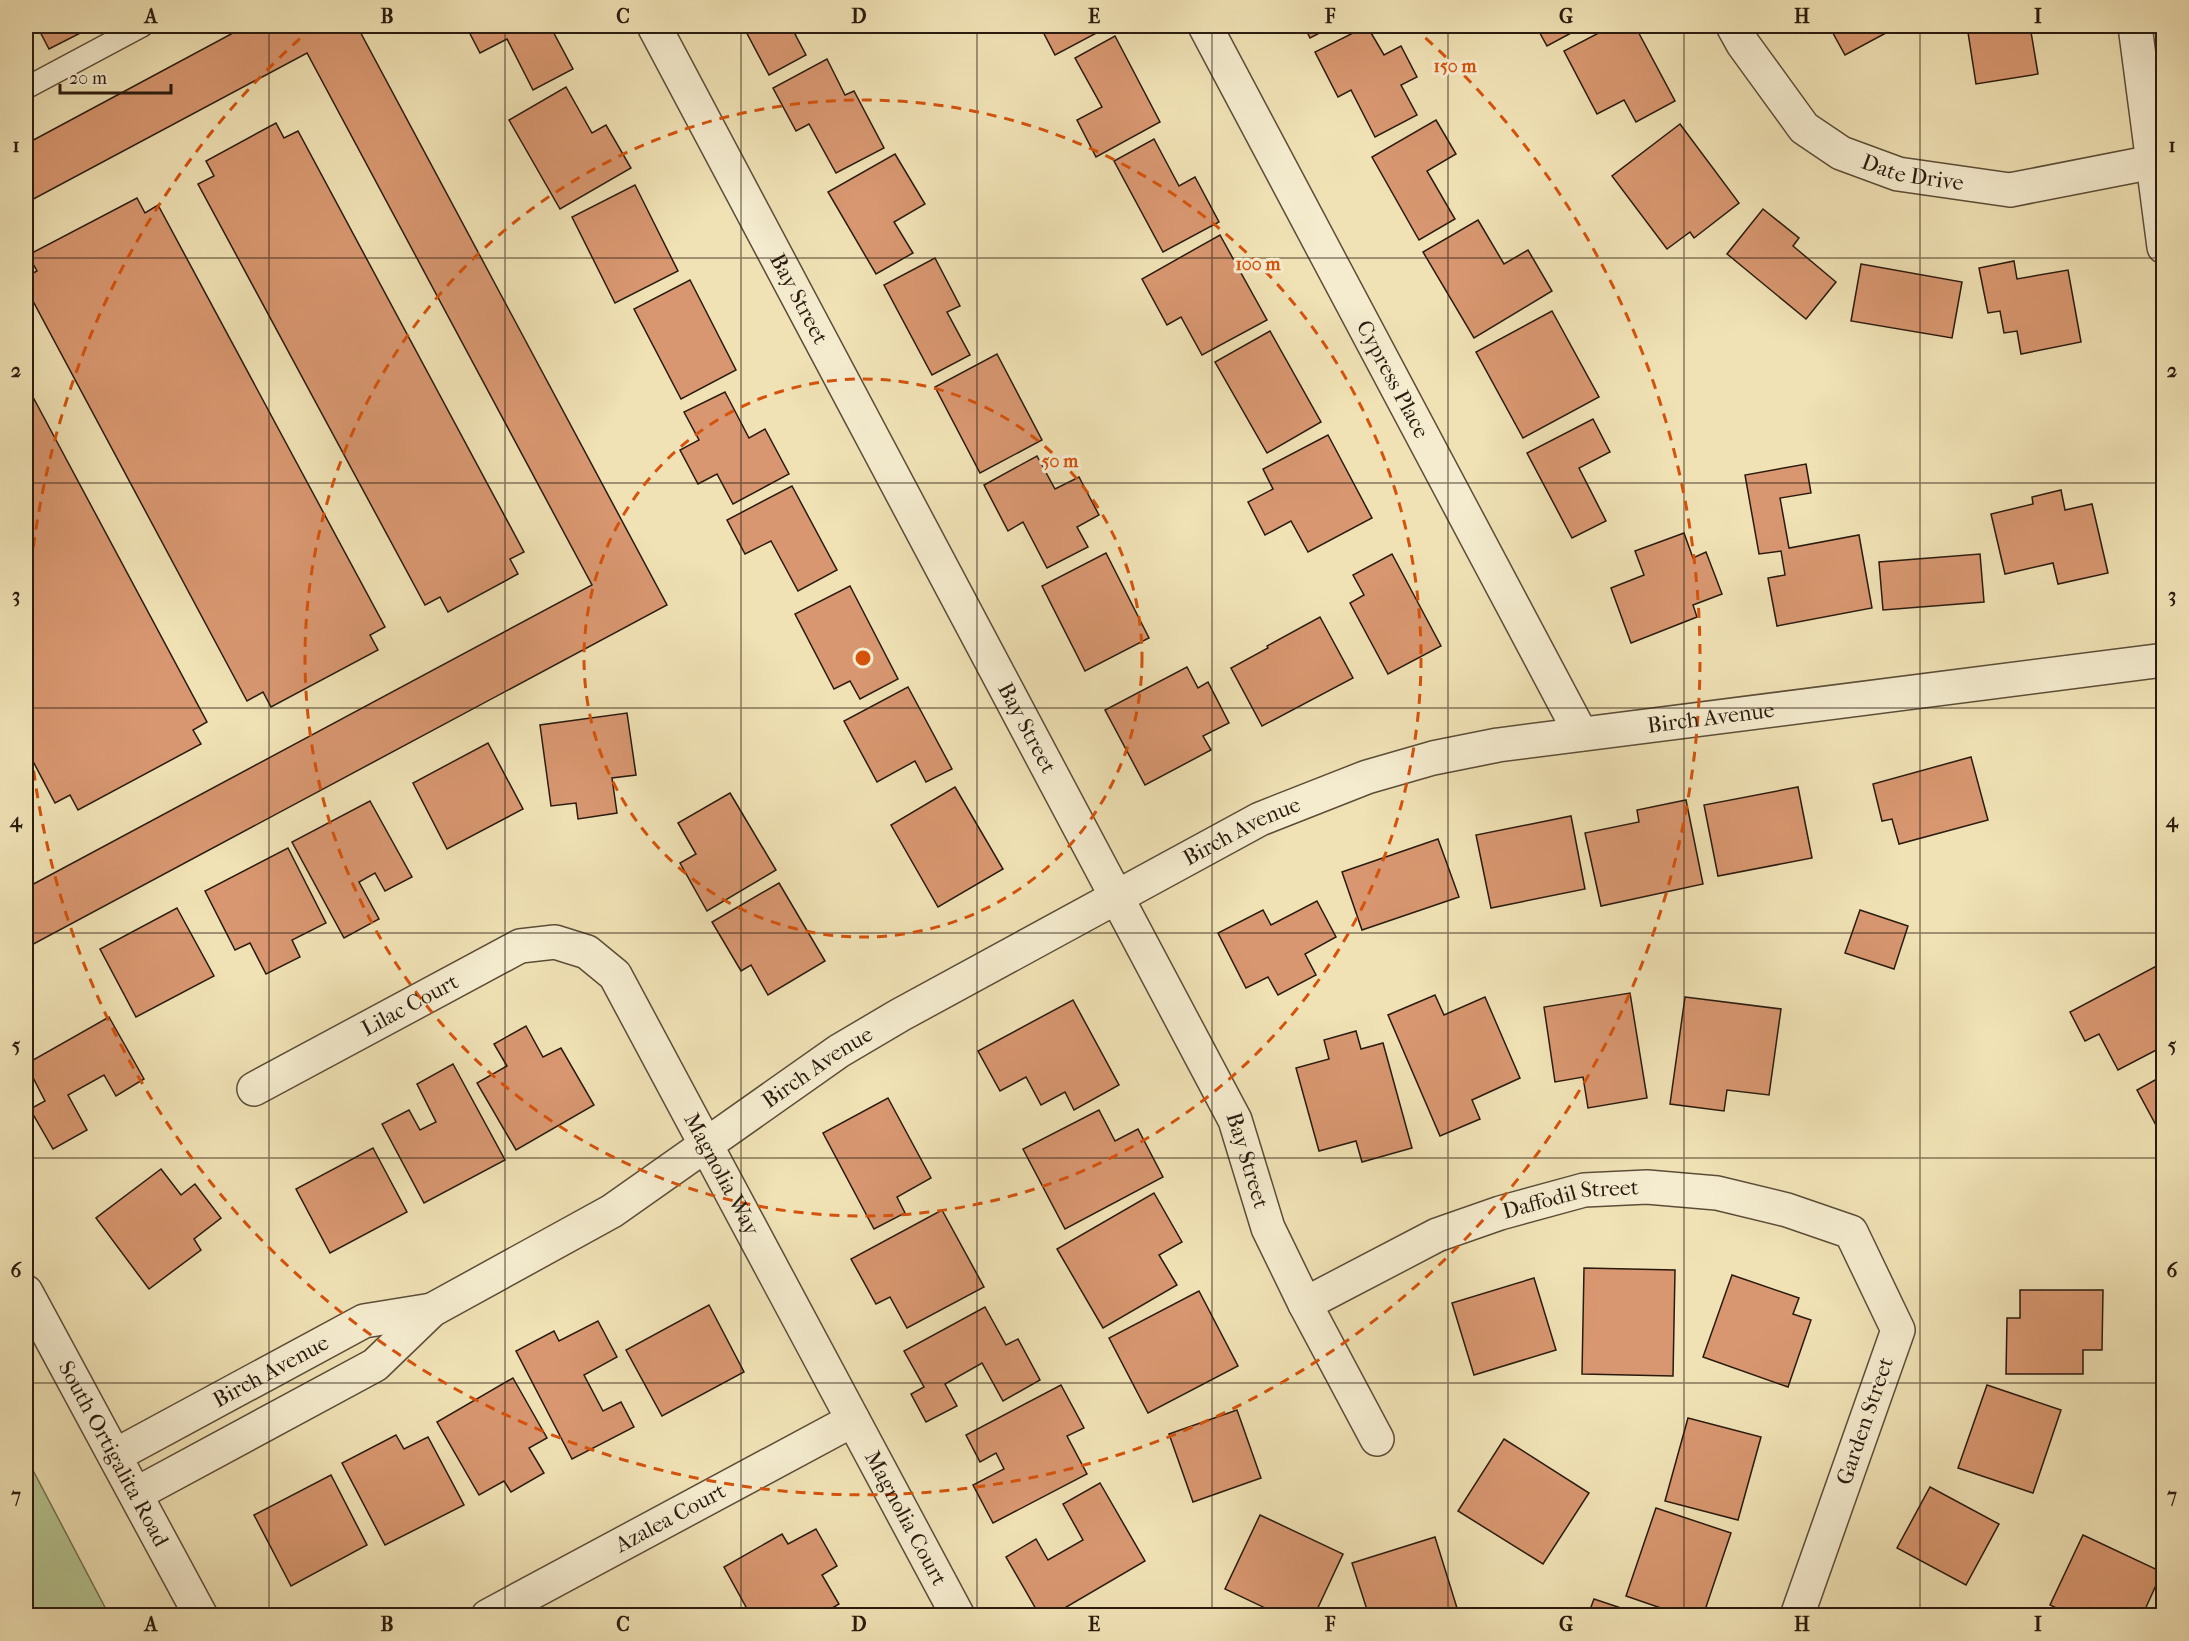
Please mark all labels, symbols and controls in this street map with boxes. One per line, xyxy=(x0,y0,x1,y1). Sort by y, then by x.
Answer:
text: A xyxy=(143,5,159,28)
text: B xyxy=(380,5,394,28)
text: C xyxy=(616,5,630,28)
text: D xyxy=(851,5,867,28)
text: E xyxy=(1088,5,1100,28)
text: F xyxy=(1324,5,1336,28)
text: G xyxy=(1559,5,1573,28)
text: H xyxy=(1794,5,1810,28)
text: I xyxy=(2034,5,2042,28)
text: 150 m xyxy=(1434,56,1477,77)
scale bar xyxy=(60,57,171,95)
text: 20 m xyxy=(69,68,107,89)
text: 1 xyxy=(12,134,20,157)
text: 1 xyxy=(2168,134,2176,157)
street label: Date Drive xyxy=(1858,149,1966,196)
street label: Bay Street xyxy=(764,249,834,349)
text: 100 m xyxy=(1235,254,1282,275)
street label: Cypress Place xyxy=(1351,316,1435,443)
text: 2 xyxy=(11,359,21,382)
text: 2 xyxy=(2167,359,2177,382)
text: 50 m xyxy=(1042,451,1079,472)
text: 3 xyxy=(12,584,20,607)
text: 3 xyxy=(2168,584,2176,607)
centre of rings xyxy=(853,648,873,668)
street label: Bay Street xyxy=(992,678,1062,778)
street label: Birch Avenue xyxy=(1646,697,1776,739)
street label: Birch Avenue xyxy=(1179,791,1304,871)
text: 4 xyxy=(9,809,23,833)
text: 4 xyxy=(2165,809,2179,833)
street label: Lilac Court xyxy=(357,969,463,1042)
street label: Birch Avenue xyxy=(757,1021,878,1114)
text: 5 xyxy=(12,1034,21,1057)
text: 5 xyxy=(2168,1034,2177,1057)
street label: Magnolia Way xyxy=(678,1109,766,1241)
street label: Bay Street xyxy=(1221,1109,1274,1212)
street label: Daffodil Street xyxy=(1500,1174,1639,1225)
text: 6 xyxy=(11,1259,23,1282)
text: 6 xyxy=(2167,1259,2179,1282)
street label: Birch Avenue xyxy=(208,1329,333,1413)
street label: Garden Street xyxy=(1831,1354,1899,1488)
street label: South Ortigalita Road xyxy=(53,1357,175,1552)
street label: Magnolia Court xyxy=(859,1446,952,1590)
street label: Azalea Court xyxy=(610,1478,730,1559)
text: 7 xyxy=(10,1484,21,1507)
text: 7 xyxy=(2166,1484,2177,1507)
text: A xyxy=(143,1613,159,1636)
text: B xyxy=(380,1613,394,1636)
text: C xyxy=(616,1613,630,1636)
text: D xyxy=(851,1613,867,1636)
text: E xyxy=(1088,1613,1100,1636)
text: F xyxy=(1324,1613,1336,1636)
text: G xyxy=(1559,1613,1573,1636)
text: H xyxy=(1794,1613,1810,1636)
text: I xyxy=(2034,1613,2042,1636)

